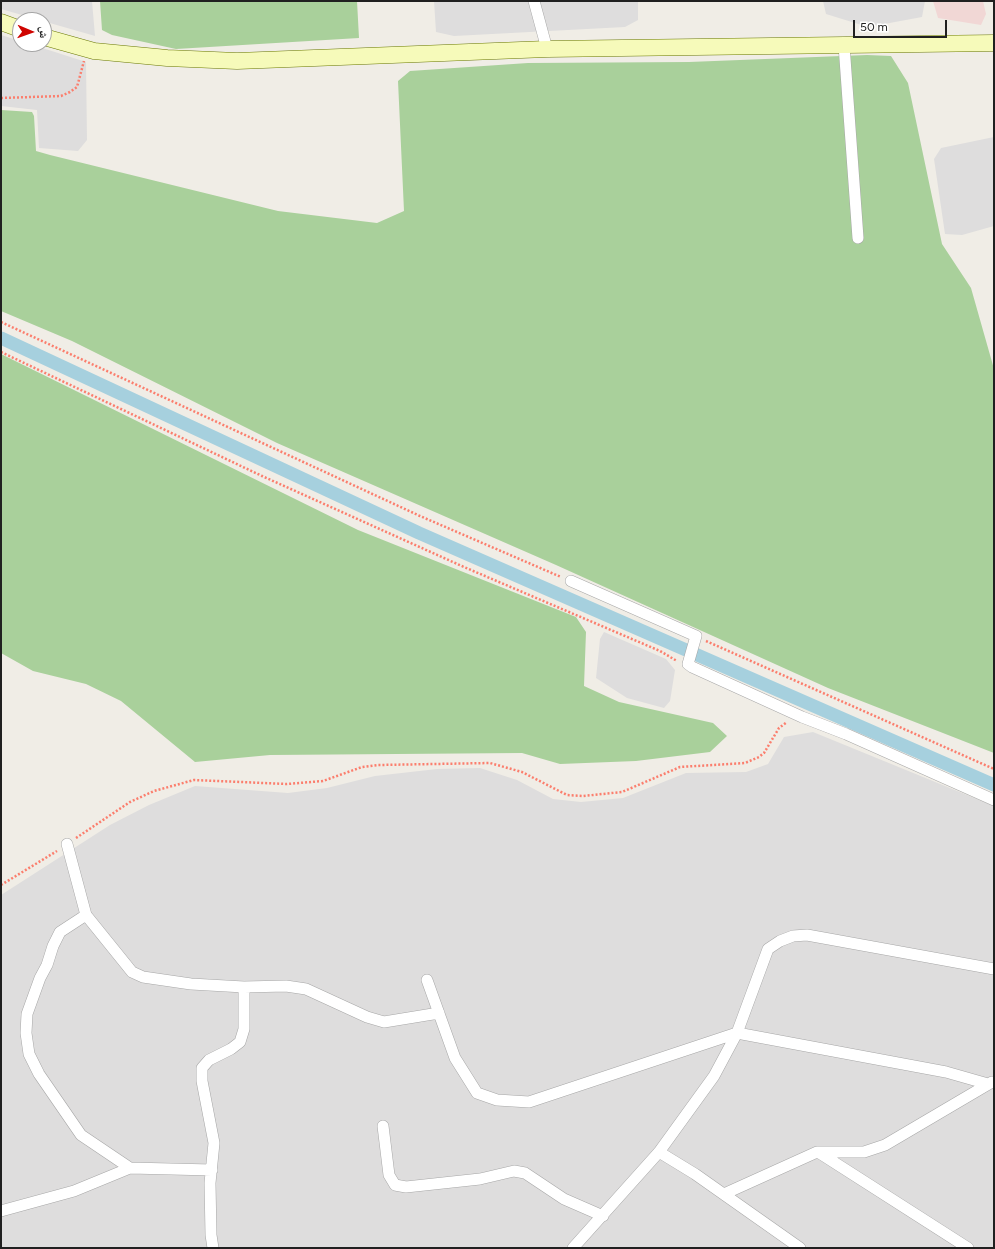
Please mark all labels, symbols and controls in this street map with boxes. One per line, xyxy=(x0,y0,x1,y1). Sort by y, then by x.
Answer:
north arrow xyxy=(12,12,52,52)
scale bar xyxy=(855,12,949,38)
text: 50 m xyxy=(860,20,888,34)
text: ش xyxy=(37,26,50,38)

